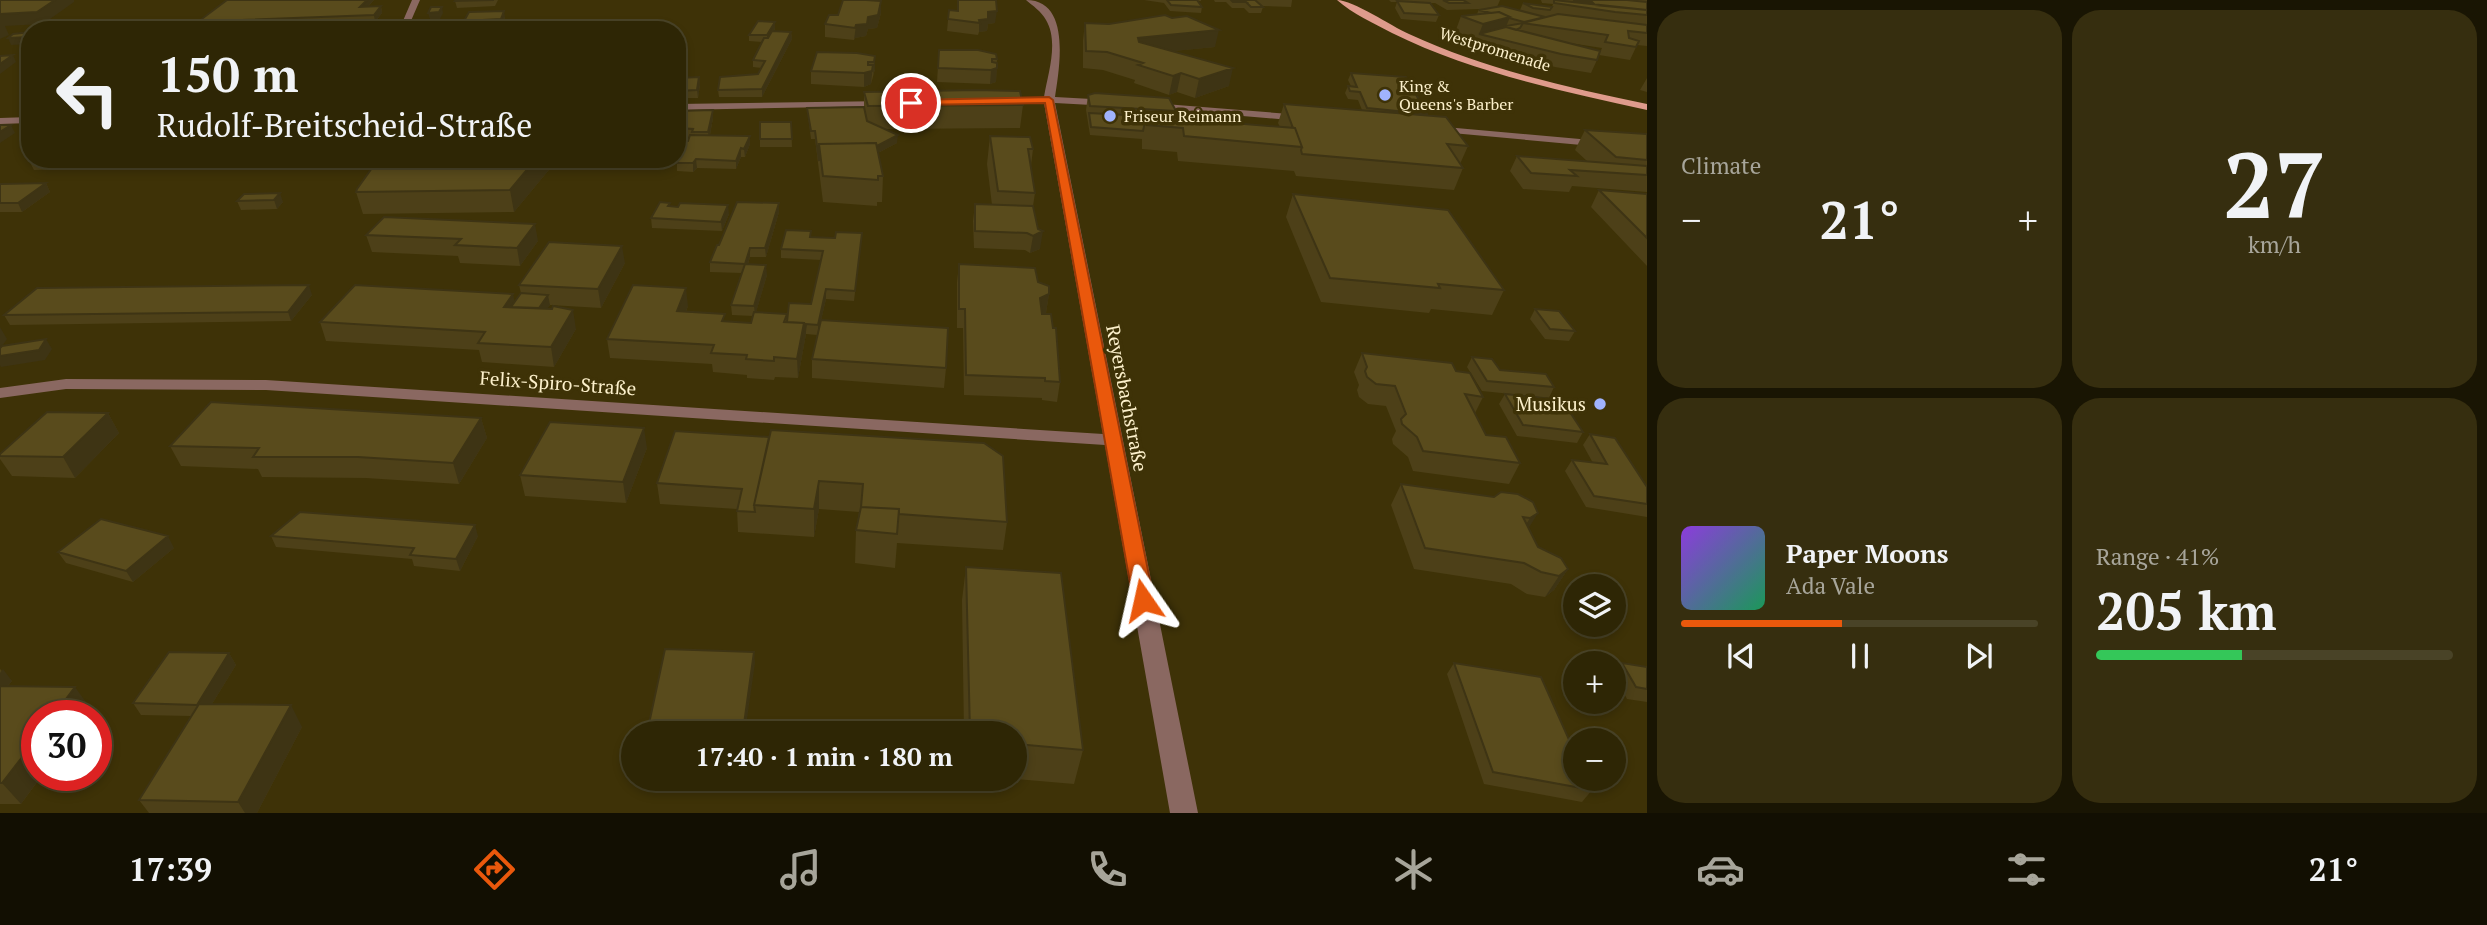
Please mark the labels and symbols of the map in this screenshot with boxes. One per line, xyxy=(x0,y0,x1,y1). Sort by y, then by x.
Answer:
street label: Westpromenade xyxy=(1437,22,1553,76)
pin xyxy=(881,73,941,133)
place label: King & Queens's Barber xyxy=(1399,75,1514,115)
marker: King & Queens's Barber xyxy=(1377,87,1393,103)
place label: Friseur Reimann xyxy=(1124,105,1242,127)
marker: Friseur Reimann xyxy=(1102,108,1118,124)
street label: Reyersbachstraße xyxy=(1101,322,1154,473)
street label: Felix-Spiro-Straße xyxy=(479,365,637,400)
place label: Musikus xyxy=(1516,391,1586,416)
marker: Musikus xyxy=(1592,396,1608,412)
position arrow xyxy=(1106,563,1180,637)
speed limit sign: 30 xyxy=(21,700,112,791)

